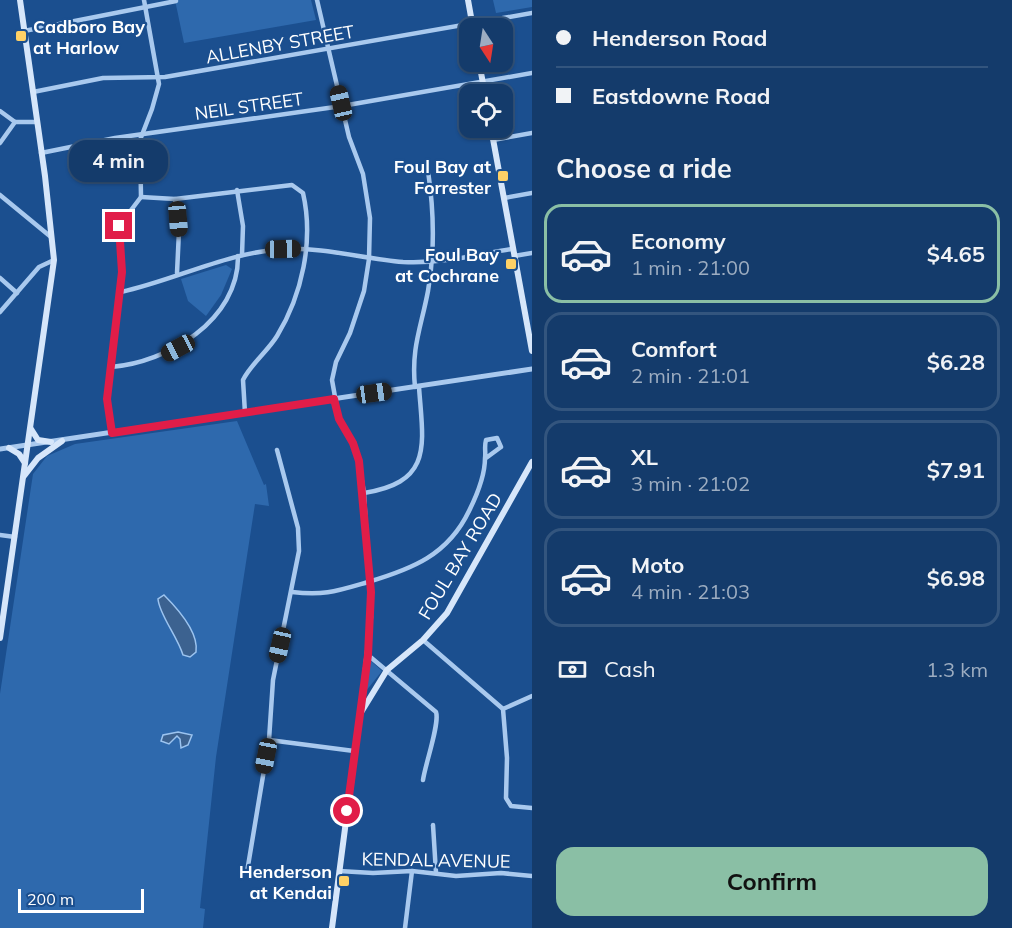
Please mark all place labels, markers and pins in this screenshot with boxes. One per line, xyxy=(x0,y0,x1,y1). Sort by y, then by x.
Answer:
place label: Cadboro Bay at Harlow xyxy=(33,15,145,59)
marker: Cadboro Bay at Harlow xyxy=(14,29,28,43)
place label: Foul Bay at Forrester xyxy=(394,155,492,199)
marker: Foul Bay at Forrester xyxy=(496,169,510,183)
place label: Foul Bay at Cochrane xyxy=(395,243,499,287)
marker: Foul Bay at Cochrane xyxy=(504,257,518,271)
place label: Henderson at Kendai xyxy=(239,860,332,904)
marker: Henderson at Kendai xyxy=(337,874,351,888)

